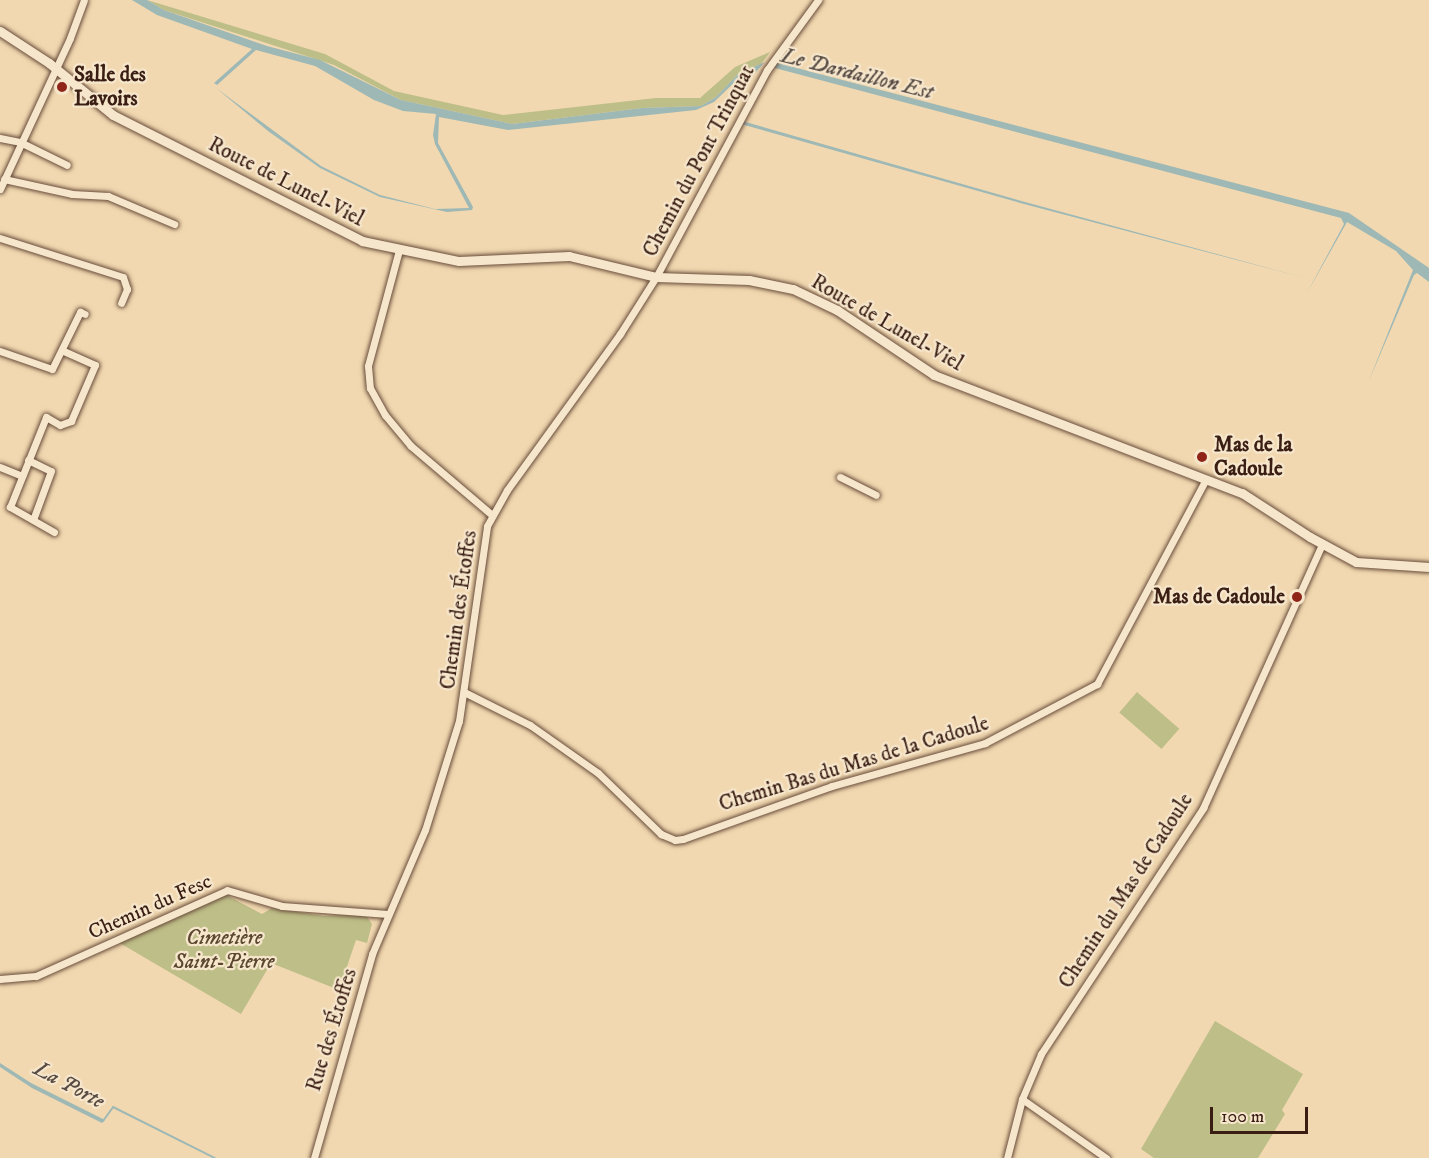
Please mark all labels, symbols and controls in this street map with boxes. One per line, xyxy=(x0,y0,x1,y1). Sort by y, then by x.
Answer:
water label: Le Dardaillon Est xyxy=(778,42,936,106)
street label: Chemin du Pont Trinquat xyxy=(638,61,760,261)
place label: Salle des Lavoirs xyxy=(74,62,146,112)
marker: Salle des Lavoirs xyxy=(55,80,69,94)
street label: Route de Lunel-Viel xyxy=(204,132,368,232)
street label: Route de Lunel-Viel xyxy=(807,269,967,377)
place label: Mas de la Cadoule xyxy=(1214,432,1293,482)
marker: Mas de la Cadoule xyxy=(1195,450,1209,464)
street label: Chemin des Étoffes xyxy=(435,529,483,691)
place label: Mas de Cadoule xyxy=(1153,584,1285,610)
marker: Mas de Cadoule xyxy=(1290,590,1304,604)
street label: Chemin Bas du Mas de la Cadoule xyxy=(716,711,992,817)
street label: Chemin du Mas de Cadoule xyxy=(1054,789,1198,993)
street label: Chemin du Fesc xyxy=(84,869,216,945)
park label: Cimetière Saint-Pierre xyxy=(174,925,274,975)
street label: Rue des Étoffes xyxy=(301,965,363,1095)
water label: La Porte xyxy=(29,1056,109,1114)
scale bar xyxy=(1213,1095,1310,1133)
text: 100 m xyxy=(1221,1106,1264,1128)

